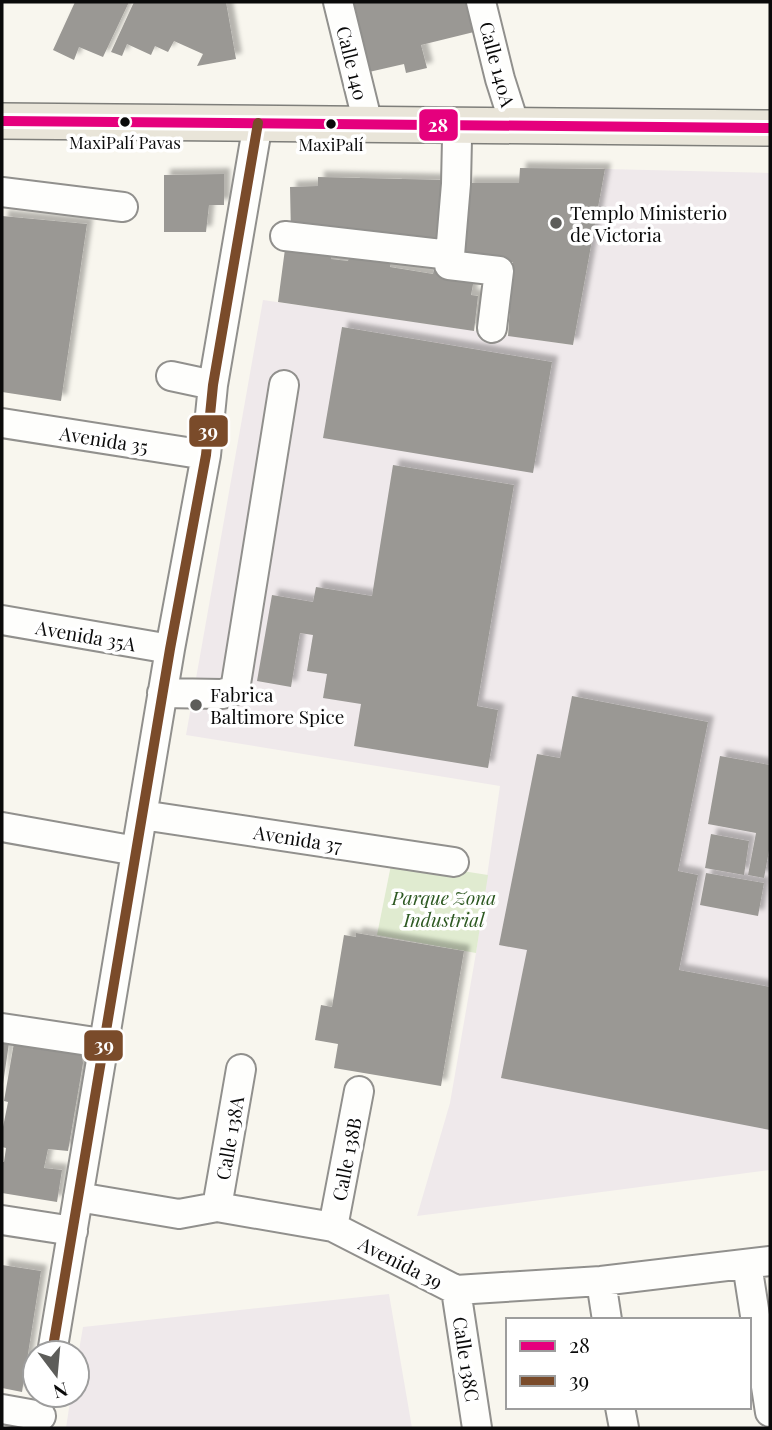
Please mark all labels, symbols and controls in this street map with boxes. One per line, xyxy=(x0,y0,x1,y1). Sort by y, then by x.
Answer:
street label: Calle 140A xyxy=(474,18,522,111)
street label: Calle 140 xyxy=(331,23,375,103)
line badge: 28 xyxy=(418,108,459,142)
text: 28 xyxy=(428,111,448,137)
marker: MaxiPalí Pavas xyxy=(118,115,132,129)
marker: MaxiPalí xyxy=(324,117,338,131)
place label: MaxiPalí Pavas xyxy=(69,131,181,153)
place label: MaxiPalí xyxy=(298,133,364,155)
place label: Templo Ministerio de Victoria xyxy=(570,199,727,247)
marker: Templo Ministerio de Victoria xyxy=(548,215,564,231)
line badge: 39 xyxy=(188,414,229,448)
text: 39 xyxy=(198,417,218,443)
street label: Avenida 35 xyxy=(57,419,150,459)
street label: Avenida 35A xyxy=(33,613,139,657)
place label: Fabrica Baltimore Spice xyxy=(210,681,344,729)
marker: Fabrica Baltimore Spice xyxy=(188,697,204,713)
street label: Avenida 37 xyxy=(251,818,344,858)
park label: Parque Zona Industrial xyxy=(391,884,496,932)
line badge: 39 xyxy=(83,1029,124,1062)
text: 39 xyxy=(94,1031,114,1057)
street label: Calle 138A xyxy=(209,1093,249,1182)
street label: Calle 138B xyxy=(325,1115,367,1203)
street label: Avenida 39 xyxy=(354,1229,447,1294)
street label: Calle 138C xyxy=(447,1315,487,1403)
legend xyxy=(506,1318,751,1409)
text: 28 xyxy=(569,1330,590,1358)
north arrow xyxy=(21,1339,91,1409)
text: 39 xyxy=(569,1365,589,1393)
text: N xyxy=(51,1377,71,1406)

